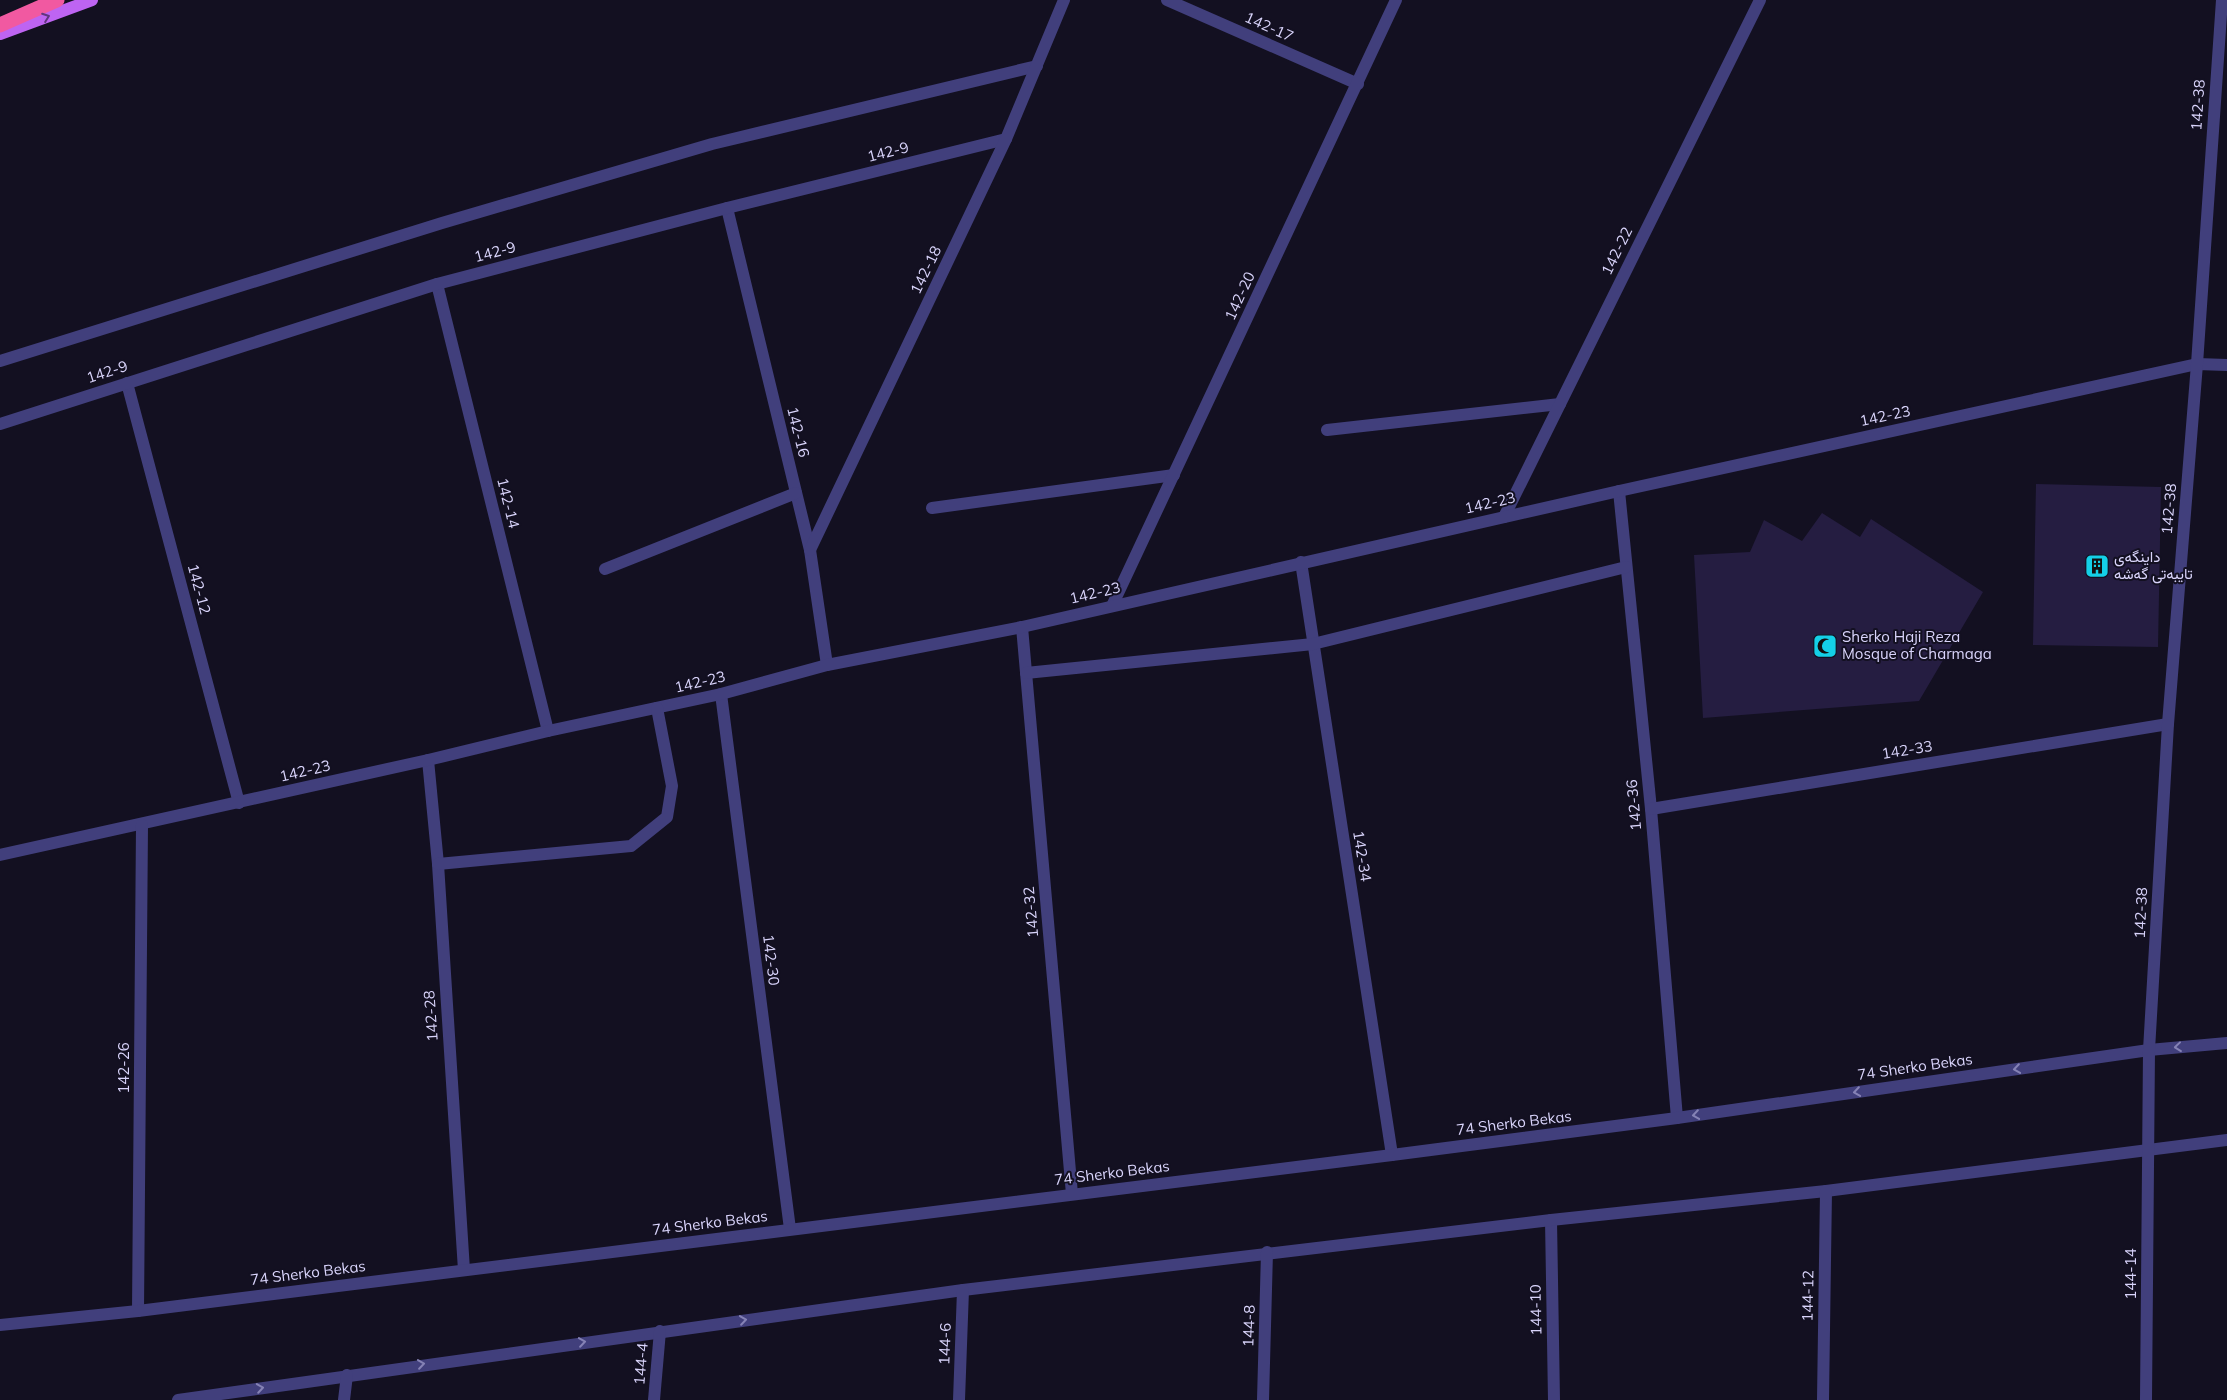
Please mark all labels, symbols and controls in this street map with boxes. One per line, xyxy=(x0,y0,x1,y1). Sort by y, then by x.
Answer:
street label: 142-17 xyxy=(1242,7,1297,46)
one-way arrow xyxy=(41,13,50,23)
street label: 142-38 xyxy=(2186,79,2209,131)
street label: 142-9 xyxy=(865,137,911,166)
street label: 142-22 xyxy=(1597,224,1636,278)
street label: 142-9 xyxy=(472,237,518,266)
street label: 142-18 xyxy=(906,243,945,297)
street label: 142-20 xyxy=(1220,268,1259,323)
street label: 142-9 xyxy=(84,356,130,387)
street label: 142-23 xyxy=(1858,401,1912,430)
street label: 142-16 xyxy=(783,405,814,459)
street label: 142-14 xyxy=(493,476,524,530)
street label: 142-38 xyxy=(2157,483,2180,535)
street label: 142-23 xyxy=(1463,487,1517,518)
place label: داینگەی تایبەتی گەشە xyxy=(2114,547,2193,584)
building icon: داینگەی تایبەتی گەشە xyxy=(2084,553,2110,579)
street label: 142-12 xyxy=(184,562,215,616)
street label: 142-23 xyxy=(1068,577,1122,608)
place label: Sherko Haji Reza Mosque of Charmaga xyxy=(1842,627,1992,663)
mosque icon: Sherko Haji Reza Mosque of Charmaga xyxy=(1812,633,1838,659)
street label: 142-23 xyxy=(673,666,727,697)
street label: 142-33 xyxy=(1880,736,1934,763)
street label: 142-23 xyxy=(278,755,332,786)
street label: 142-36 xyxy=(1622,779,1645,831)
street label: 142-34 xyxy=(1349,829,1376,883)
street label: 142-32 xyxy=(1019,886,1042,938)
street label: 142-38 xyxy=(2130,887,2151,939)
street label: 142-30 xyxy=(759,933,784,987)
street label: 142-28 xyxy=(419,990,442,1042)
street label: 142-26 xyxy=(114,1042,133,1094)
one-way arrow xyxy=(2174,1042,2182,1053)
street label: 74 Sherko Bekas xyxy=(1856,1049,1974,1084)
one-way arrow xyxy=(2013,1063,2021,1074)
one-way arrow xyxy=(1852,1086,1860,1097)
street label: 74 Sherko Bekas xyxy=(1455,1106,1573,1139)
one-way arrow xyxy=(1691,1109,1699,1120)
street label: 74 Sherko Bekas xyxy=(1053,1156,1171,1189)
street label: 74 Sherko Bekas xyxy=(651,1206,769,1239)
street label: 144-14 xyxy=(2121,1248,2140,1300)
street label: 74 Sherko Bekas xyxy=(249,1256,367,1289)
street label: 144-12 xyxy=(1798,1270,1817,1322)
street label: 144-10 xyxy=(1526,1284,1545,1336)
street label: 144-8 xyxy=(1238,1304,1259,1348)
one-way arrow xyxy=(739,1315,747,1325)
street label: 144-6 xyxy=(934,1322,955,1366)
one-way arrow xyxy=(578,1337,587,1347)
street label: 144-4 xyxy=(629,1342,652,1386)
one-way arrow xyxy=(418,1359,426,1370)
one-way arrow xyxy=(256,1383,265,1393)

